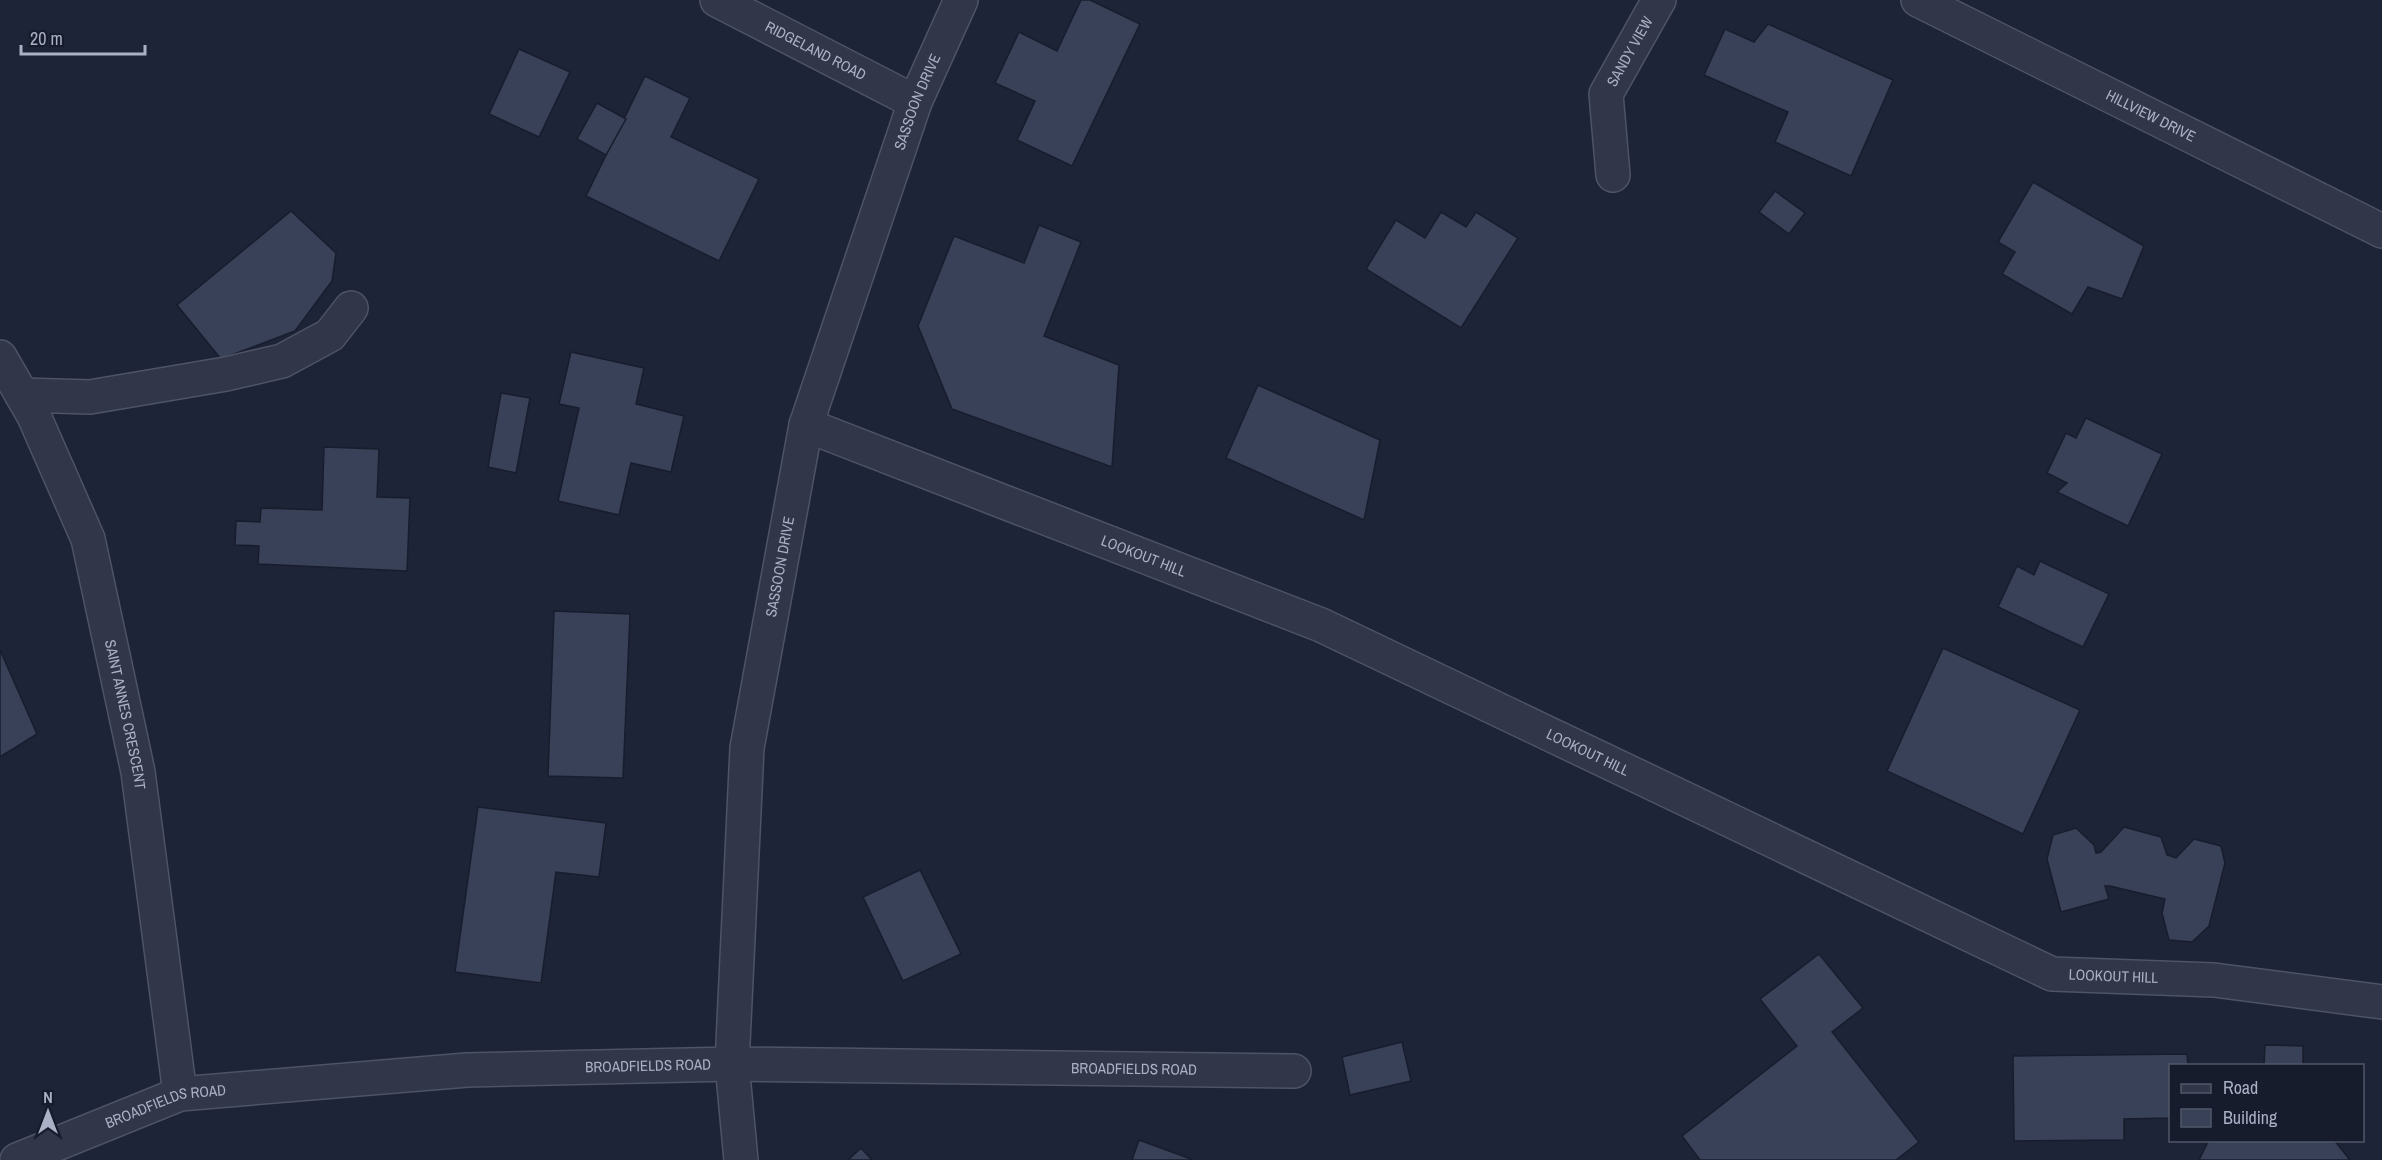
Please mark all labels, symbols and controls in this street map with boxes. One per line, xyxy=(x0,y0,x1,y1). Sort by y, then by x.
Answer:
street label: SANDY VIEW xyxy=(1601,12,1658,90)
street label: RIDGELAND ROAD xyxy=(762,16,870,85)
scale bar xyxy=(21,18,146,56)
text: 20 m xyxy=(30,26,63,51)
street label: SASSOON DRIVE xyxy=(889,50,945,153)
street label: HILLVIEW DRIVE xyxy=(2103,84,2199,147)
street label: SASSOON DRIVE xyxy=(760,515,799,619)
street label: LOOKOUT HILL xyxy=(1098,530,1189,582)
street label: SAINT ANNES CRESCENT xyxy=(100,638,151,791)
street label: LOOKOUT HILL xyxy=(1543,723,1633,781)
street label: LOOKOUT HILL xyxy=(2068,964,2159,988)
street label: BROADFIELDS ROAD xyxy=(585,1053,711,1077)
street label: BROADFIELDS ROAD xyxy=(1071,1057,1197,1080)
legend xyxy=(2169,1064,2364,1142)
text: Road xyxy=(2223,1075,2258,1100)
street label: BROADFIELDS ROAD xyxy=(102,1079,227,1133)
north arrow xyxy=(18,1082,78,1142)
text: N xyxy=(43,1086,53,1108)
text: Building xyxy=(2223,1105,2278,1130)

